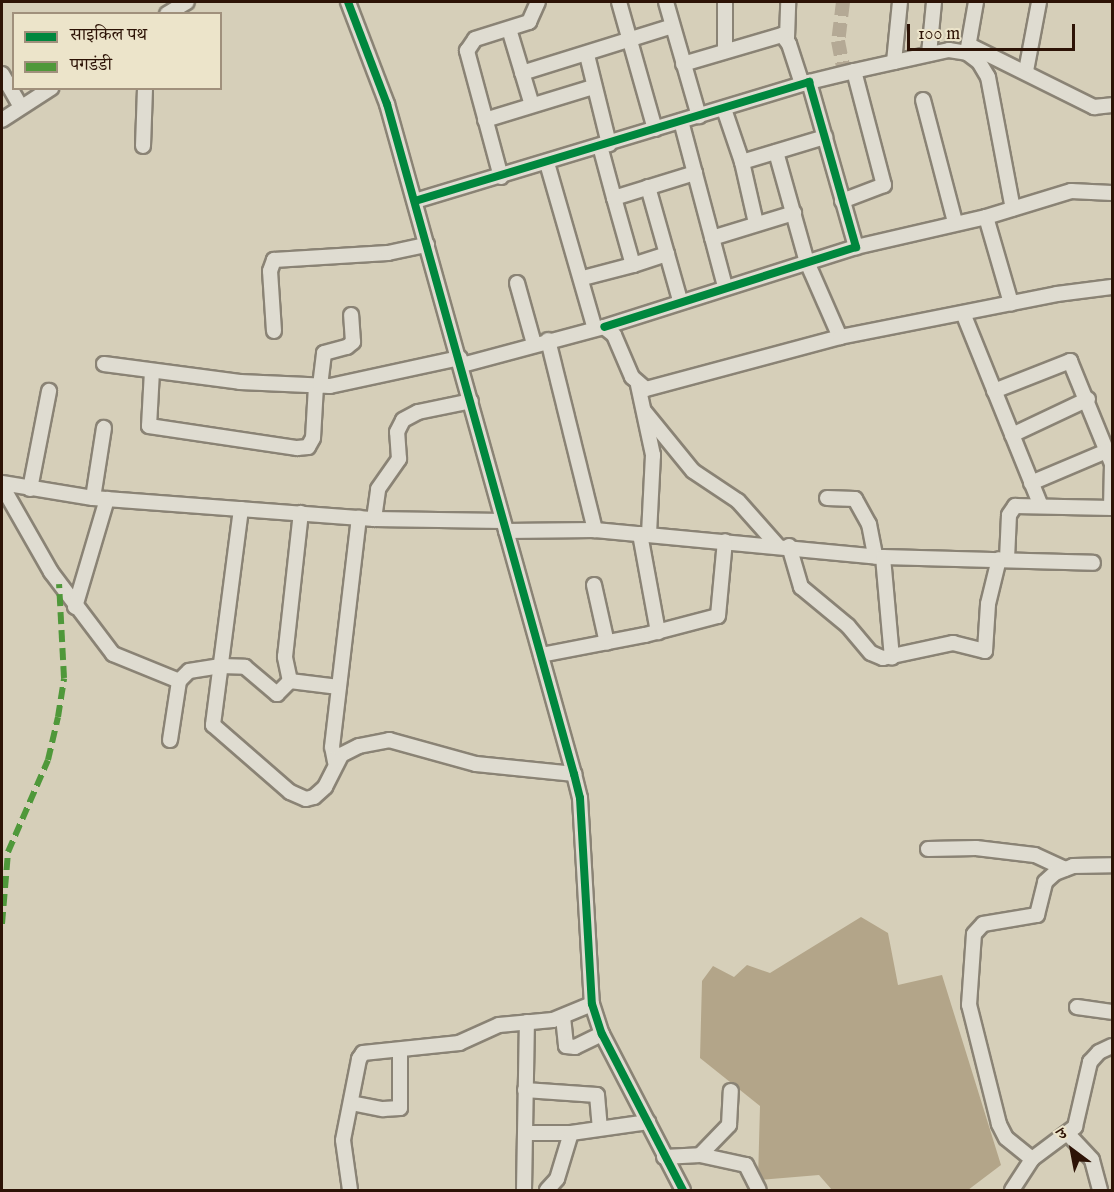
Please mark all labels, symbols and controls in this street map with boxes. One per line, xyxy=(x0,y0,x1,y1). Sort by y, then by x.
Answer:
legend xyxy=(12,12,222,90)
scale bar xyxy=(910,12,1078,50)
text: 100 m xyxy=(918,23,960,46)
text: साइकिल पथ xyxy=(70,24,147,47)
text: पगडंडी xyxy=(70,54,112,77)
north arrow xyxy=(1042,1120,1102,1180)
text: उ xyxy=(1054,1124,1071,1145)

